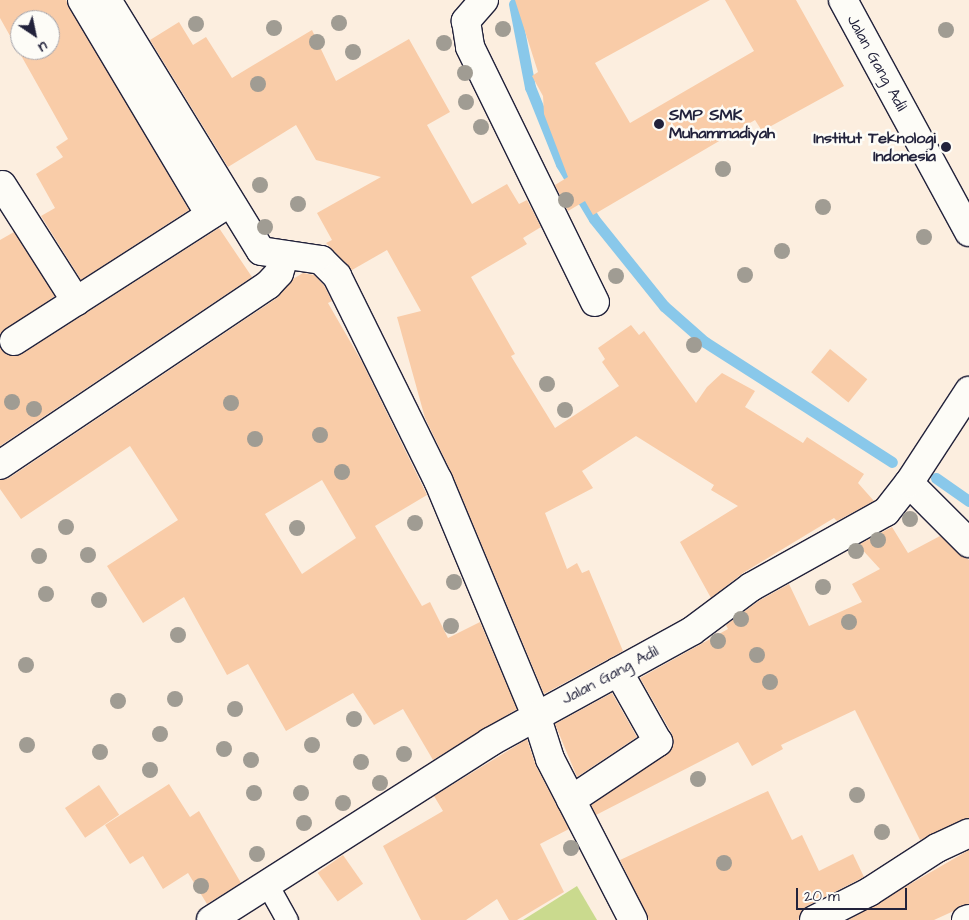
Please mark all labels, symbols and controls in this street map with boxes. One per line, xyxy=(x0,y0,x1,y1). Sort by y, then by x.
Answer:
north arrow xyxy=(10,10,60,60)
street label: Jalan Gang Adil xyxy=(843,12,911,114)
text: U xyxy=(34,36,52,57)
place label: SMP SMK Muhammadiyah xyxy=(669,105,775,143)
marker: SMP SMK Muhammadiyah xyxy=(653,118,665,130)
place label: Institut Teknologi Indonesia xyxy=(814,128,936,166)
marker: Institut Teknologi Indonesia xyxy=(940,141,952,153)
street label: Jalan Gang Adil xyxy=(558,641,662,709)
scale bar xyxy=(799,878,910,910)
text: 20 m xyxy=(804,886,840,907)

